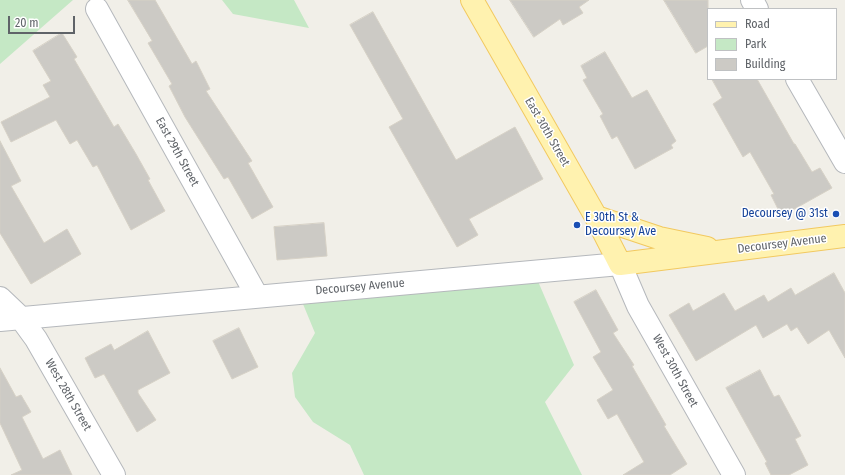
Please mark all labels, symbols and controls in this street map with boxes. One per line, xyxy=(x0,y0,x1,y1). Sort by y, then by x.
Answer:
scale bar xyxy=(10,8,77,34)
legend xyxy=(707,8,837,80)
text: 20 m xyxy=(15,16,39,30)
text: Road xyxy=(745,17,770,31)
text: Park xyxy=(745,37,766,51)
text: Building xyxy=(745,57,785,71)
street label: East 30th Street xyxy=(521,95,573,169)
street label: East 29th Street xyxy=(152,115,202,189)
place label: Decoursey @ 31st xyxy=(742,207,828,221)
marker: Decoursey @ 31st xyxy=(831,209,841,219)
place label: E 30th St & Decoursey Ave xyxy=(585,211,656,239)
marker: E 30th St & Decoursey Ave xyxy=(572,220,582,230)
street label: Decoursey Avenue xyxy=(737,231,827,257)
street label: Decoursey Avenue xyxy=(315,276,405,298)
street label: West 30th Street xyxy=(649,332,701,410)
street label: West 28th Street xyxy=(42,357,94,433)

